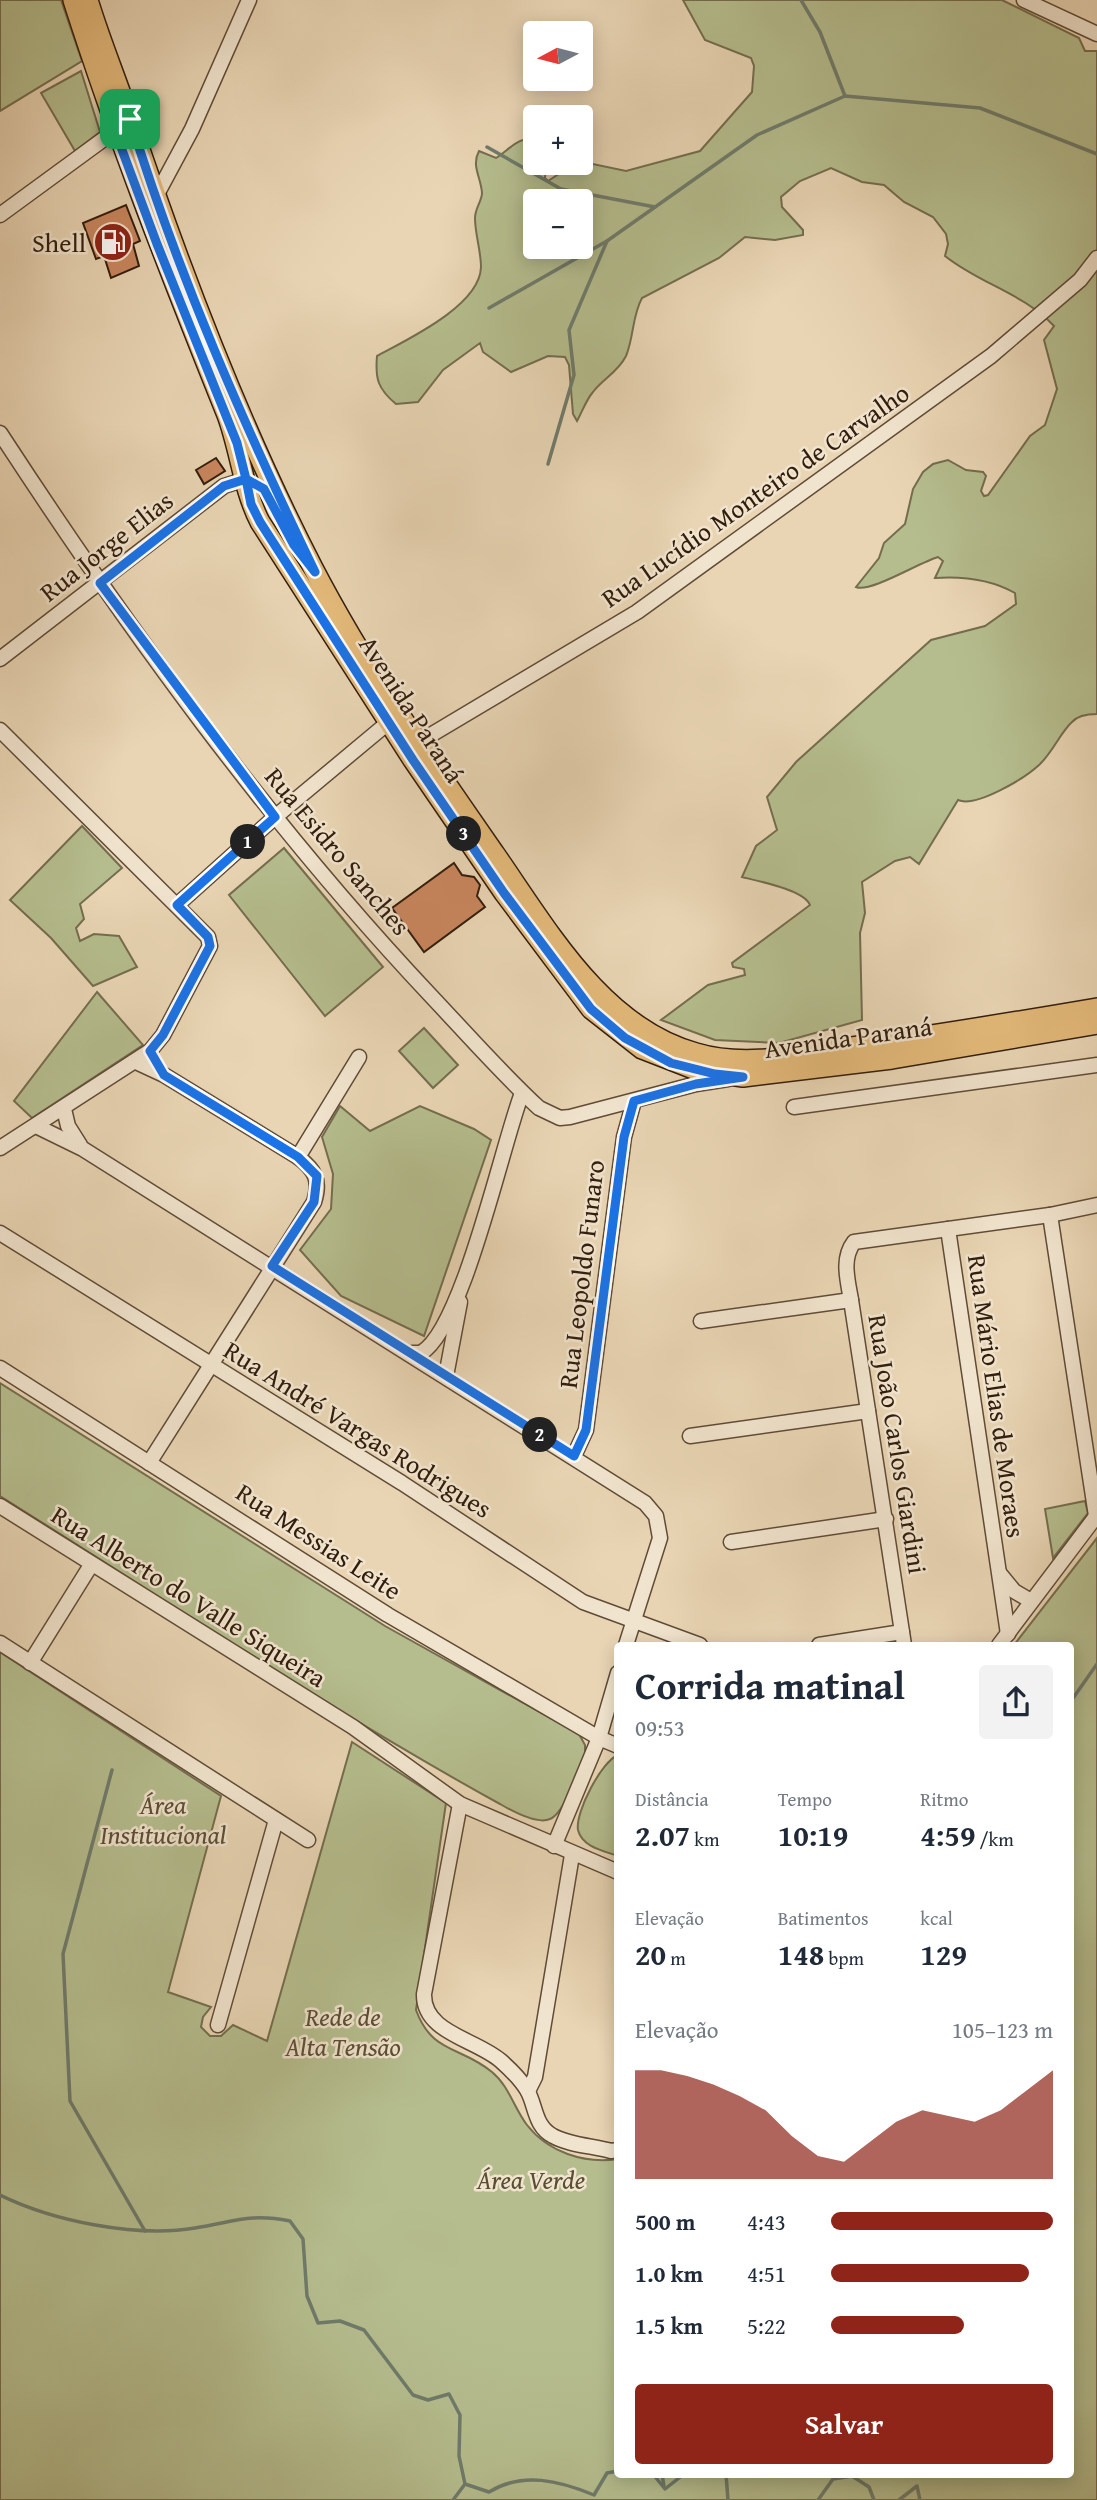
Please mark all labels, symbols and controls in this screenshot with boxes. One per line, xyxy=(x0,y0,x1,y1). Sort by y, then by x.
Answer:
north arrow xyxy=(523,21,593,91)
map controls xyxy=(523,21,593,259)
pin xyxy=(100,89,160,149)
icon: arrive xyxy=(111,100,149,138)
button: + xyxy=(523,105,593,175)
button: − xyxy=(523,189,593,259)
fuel station icon: Shell xyxy=(92,221,134,263)
place label: Shell xyxy=(32,223,86,262)
street label: Rua Lucídio Monteiro de Carvalho xyxy=(593,373,917,617)
street label: Rua Jorge Elias xyxy=(31,481,181,611)
street label: Avenida Paraná xyxy=(350,628,475,791)
street label: Rua Esidro Sanches xyxy=(256,758,420,944)
pin: 3 xyxy=(447,816,482,852)
text: 3 xyxy=(459,819,468,847)
pin: 1 xyxy=(230,824,266,860)
text: 1 xyxy=(243,827,252,855)
street label: Avenida Paraná xyxy=(762,1006,935,1068)
street label: Rua Leopoldo Funaro xyxy=(548,1158,614,1390)
street label: Rua Mário Elias de Moraes xyxy=(958,1252,1036,1540)
street label: Rua João Carlos Giardini xyxy=(858,1312,938,1576)
street label: Rua André Vargas Rodrigues xyxy=(216,1330,500,1528)
pin: 2 xyxy=(522,1418,558,1452)
text: 2 xyxy=(535,1420,544,1448)
street label: Rua Messias Leite xyxy=(229,1473,409,1609)
street label: Rua Alberto do Valle Siqueira xyxy=(44,1495,335,1697)
text: Corrida matinal xyxy=(635,1657,905,1713)
button: share xyxy=(979,1665,1053,1739)
text: 09:53 xyxy=(635,1711,685,1744)
park label: Área Institucional xyxy=(100,1785,226,1854)
text: Distância xyxy=(635,1785,709,1813)
text: Tempo xyxy=(778,1785,832,1813)
text: Ritmo xyxy=(920,1785,969,1813)
text: 2.07 xyxy=(635,1813,690,1857)
text: 10:19 xyxy=(778,1813,848,1857)
text: 4:59 xyxy=(920,1813,975,1857)
text: km xyxy=(690,1825,719,1853)
text: /km xyxy=(975,1825,1014,1853)
text: Elevação xyxy=(635,1904,704,1932)
text: Batimentos xyxy=(778,1904,869,1932)
text: kcal xyxy=(920,1904,953,1932)
text: 20 xyxy=(635,1932,666,1976)
text: 148 xyxy=(778,1932,824,1976)
text: 129 xyxy=(920,1932,967,1976)
text: m xyxy=(666,1944,686,1972)
text: bpm xyxy=(824,1944,864,1972)
park label: Rede de Alta Tensão xyxy=(284,1997,401,2066)
text: Elevação xyxy=(635,2013,719,2046)
text: 105–123 m xyxy=(952,2013,1053,2046)
park label: Área Verde xyxy=(476,2160,585,2199)
text: 500 m xyxy=(635,2205,696,2238)
text: 4:43 xyxy=(747,2205,786,2238)
text: 1.0 km xyxy=(635,2257,703,2290)
text: 4:51 xyxy=(747,2257,786,2290)
text: 1.5 km xyxy=(635,2309,703,2342)
text: 5:22 xyxy=(747,2309,786,2342)
button: Salvar xyxy=(635,2384,1053,2464)

